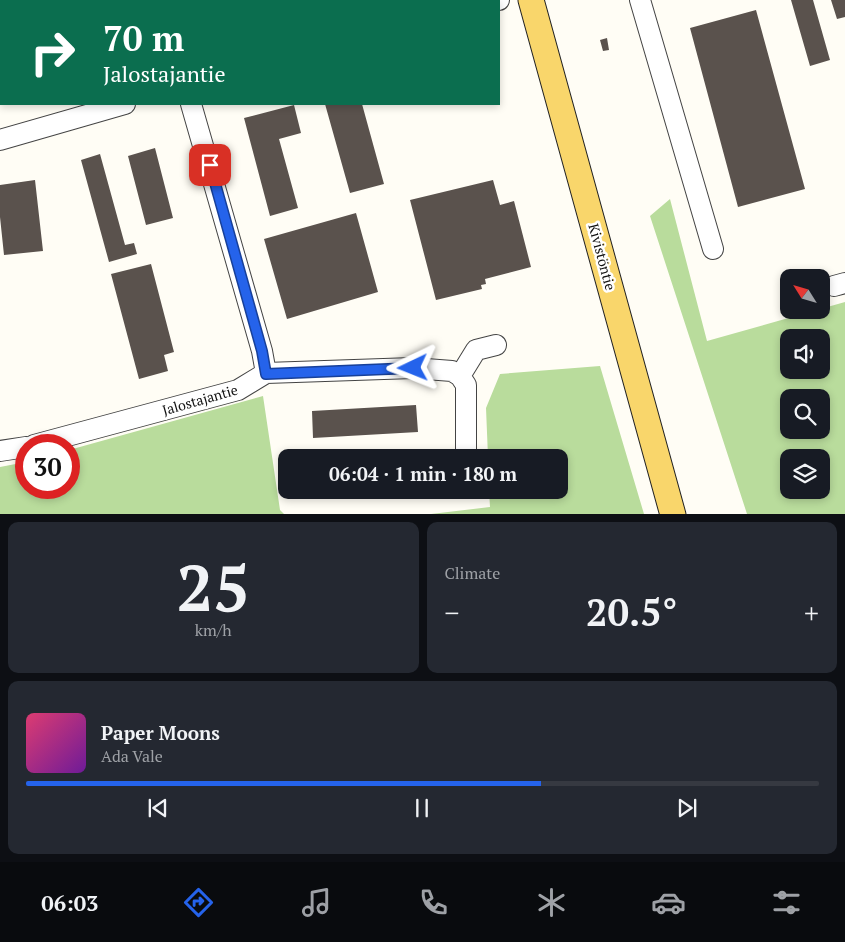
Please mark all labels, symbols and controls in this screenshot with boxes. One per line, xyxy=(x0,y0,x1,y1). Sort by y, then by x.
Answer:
text: 70 m xyxy=(103,15,184,61)
icon: right xyxy=(20,20,85,85)
text: Jalostajantie xyxy=(103,59,226,88)
pin xyxy=(189,144,231,186)
icon: arrive xyxy=(196,151,224,179)
street label: Kivistöntie xyxy=(584,221,621,292)
north arrow xyxy=(780,269,830,319)
map controls xyxy=(780,269,830,499)
button: sound xyxy=(780,329,830,379)
position arrow xyxy=(386,341,438,393)
street label: Jalostajantie xyxy=(160,380,240,419)
button: search xyxy=(780,389,830,439)
speed limit sign: 30 xyxy=(15,434,80,499)
button: layers xyxy=(780,449,830,499)
text: 06:04 · 1 min · 180 m xyxy=(329,461,517,486)
text: 25 xyxy=(177,543,250,630)
text: Climate xyxy=(445,562,500,584)
text: 20.5° xyxy=(586,587,677,637)
text: − xyxy=(445,594,459,631)
text: + xyxy=(804,594,819,631)
text: km/h xyxy=(195,619,232,641)
text: Paper Moons xyxy=(101,720,220,745)
text: Ada Vale xyxy=(101,745,163,767)
icon: previous xyxy=(144,794,172,822)
icon: pause xyxy=(408,794,436,822)
icon: next xyxy=(673,794,701,822)
icon: directions xyxy=(181,885,216,920)
icon: music xyxy=(299,885,334,920)
icon: phone xyxy=(416,885,451,920)
icon: climate xyxy=(534,885,569,920)
icon: car xyxy=(651,885,686,920)
icon: filters xyxy=(769,885,804,920)
text: 06:03 xyxy=(41,888,99,917)

